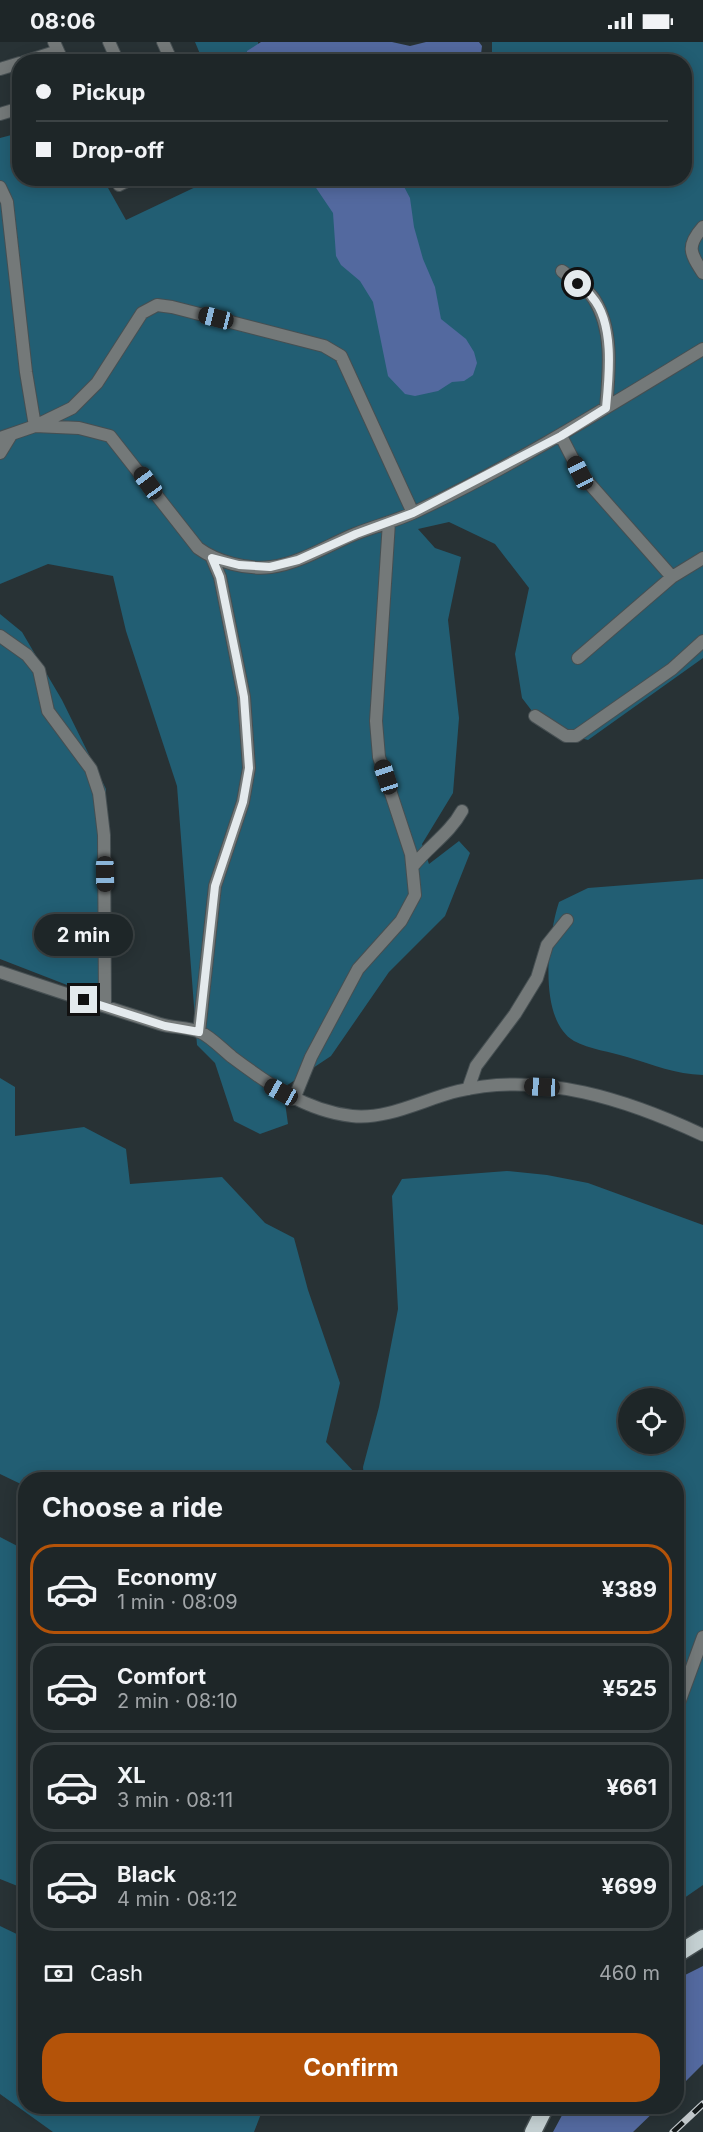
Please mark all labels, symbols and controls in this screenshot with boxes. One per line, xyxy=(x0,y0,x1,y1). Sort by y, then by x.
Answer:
text: 08:06 xyxy=(30,8,96,34)
text: Pickup xyxy=(72,79,146,105)
text: Drop-off xyxy=(72,137,164,163)
route start xyxy=(564,270,591,297)
car xyxy=(196,305,236,331)
car xyxy=(564,453,596,493)
car xyxy=(130,463,166,503)
car xyxy=(372,757,400,797)
car xyxy=(96,856,114,892)
callout: 2 min xyxy=(34,913,134,955)
text: 2 min xyxy=(57,923,110,947)
route end xyxy=(70,986,97,1013)
car xyxy=(261,1075,301,1109)
car xyxy=(524,1077,560,1097)
map controls xyxy=(618,1388,684,1454)
button: locate xyxy=(618,1388,684,1454)
text: Choose a ride xyxy=(42,1491,223,1524)
icon: car xyxy=(45,1562,99,1616)
text: Economy xyxy=(117,1564,217,1590)
text: ¥389 xyxy=(602,1576,657,1602)
text: 1 min · 08:09 xyxy=(117,1590,238,1614)
icon: car xyxy=(45,1661,99,1715)
text: Comfort xyxy=(117,1663,206,1689)
text: ¥525 xyxy=(602,1675,657,1701)
text: 2 min · 08:10 xyxy=(117,1689,238,1713)
icon: car xyxy=(45,1760,99,1814)
text: XL xyxy=(117,1762,146,1788)
text: ¥661 xyxy=(606,1774,657,1800)
text: 3 min · 08:11 xyxy=(117,1788,233,1812)
icon: car xyxy=(45,1859,99,1913)
text: Black xyxy=(117,1861,176,1887)
text: ¥699 xyxy=(602,1873,657,1899)
text: 4 min · 08:12 xyxy=(117,1887,238,1911)
icon: cash xyxy=(42,1957,75,1990)
text: Cash xyxy=(90,1960,143,1986)
text: 460 m xyxy=(599,1961,660,1985)
button: Confirm xyxy=(42,2033,660,2102)

